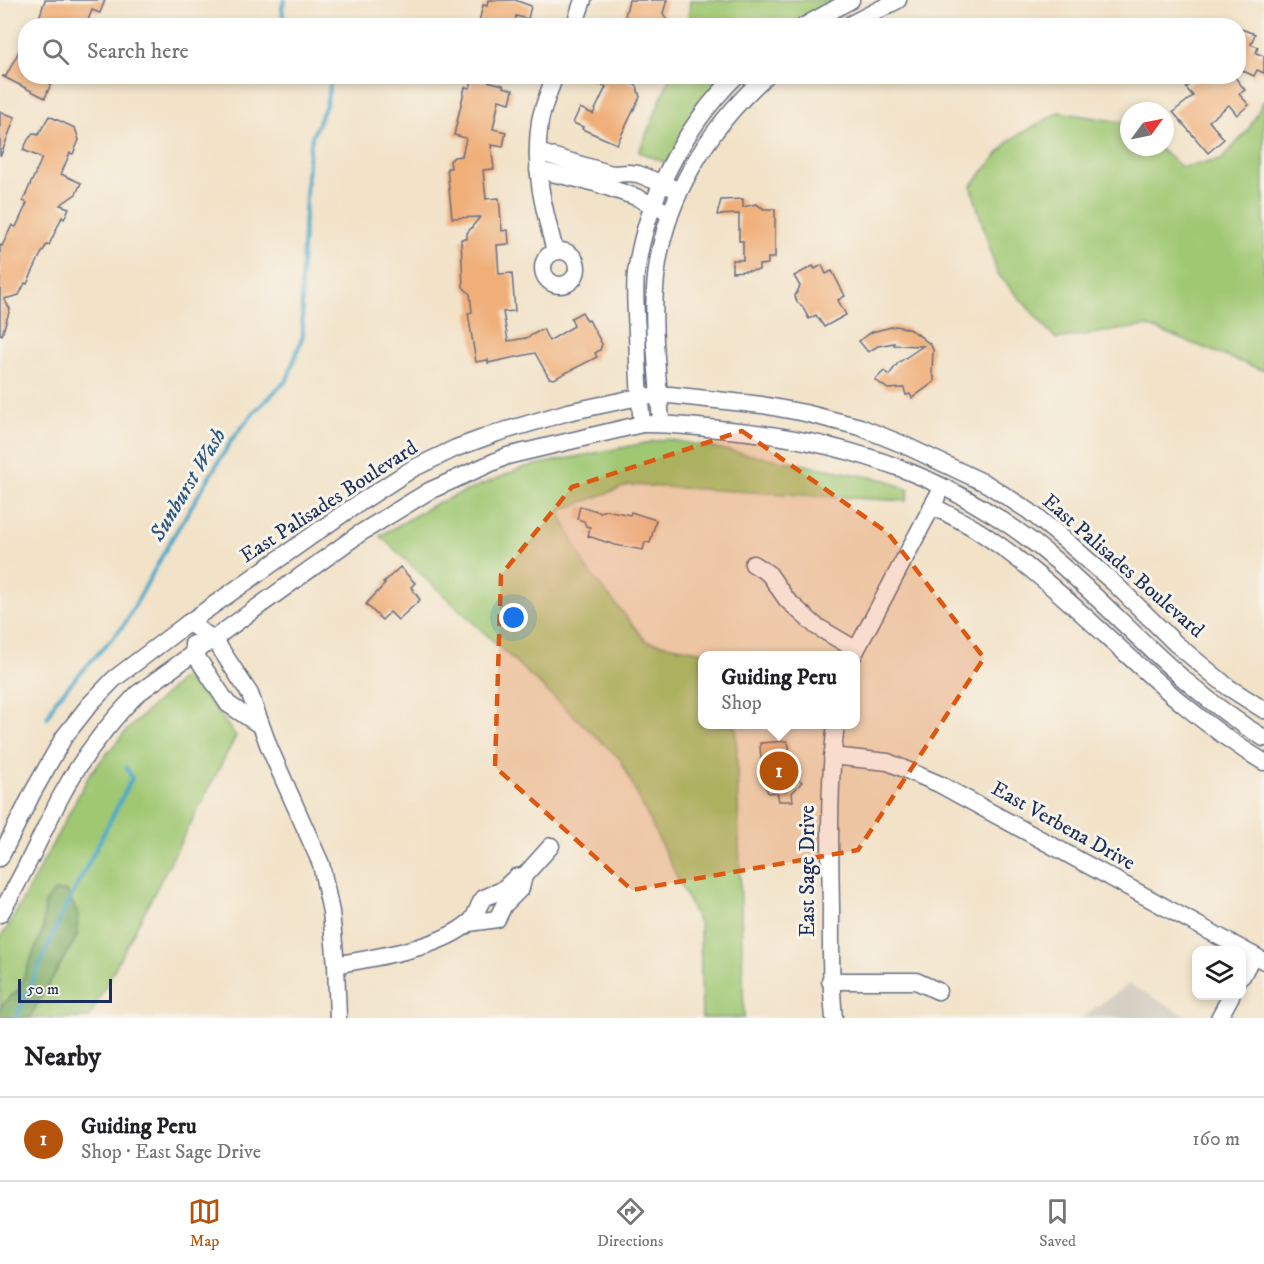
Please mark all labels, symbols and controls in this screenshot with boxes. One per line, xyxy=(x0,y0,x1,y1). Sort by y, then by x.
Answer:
search box xyxy=(18,18,1246,84)
icon: search xyxy=(39,35,72,68)
text: Search here xyxy=(87,38,189,65)
north arrow xyxy=(1120,102,1174,156)
water label: Sunburst Wash xyxy=(143,424,232,547)
street label: East Palisades Boulevard xyxy=(235,435,423,569)
street label: East Palisades Boulevard xyxy=(1037,488,1210,644)
your location xyxy=(499,603,528,632)
popup xyxy=(698,651,860,729)
text: Guiding Peru xyxy=(721,664,837,691)
text: Shop xyxy=(721,691,762,716)
pin: 1 xyxy=(760,748,798,794)
street label: East Verbena Drive xyxy=(987,776,1140,876)
street label: East Sage Drive xyxy=(795,805,821,937)
map controls xyxy=(1192,946,1246,1000)
button: layers xyxy=(1192,946,1246,1000)
scale bar xyxy=(18,976,112,1004)
text: 50 m xyxy=(27,979,59,999)
text: Nearby xyxy=(24,1041,101,1074)
text: Guiding Peru xyxy=(81,1113,197,1140)
text: 1 xyxy=(40,1127,47,1152)
text: 160 m xyxy=(1192,1127,1240,1152)
text: Shop · East Sage Drive xyxy=(81,1140,261,1165)
tab: Map xyxy=(188,1195,221,1251)
tab: Directions xyxy=(597,1195,663,1251)
tab: Saved xyxy=(1039,1195,1076,1251)

